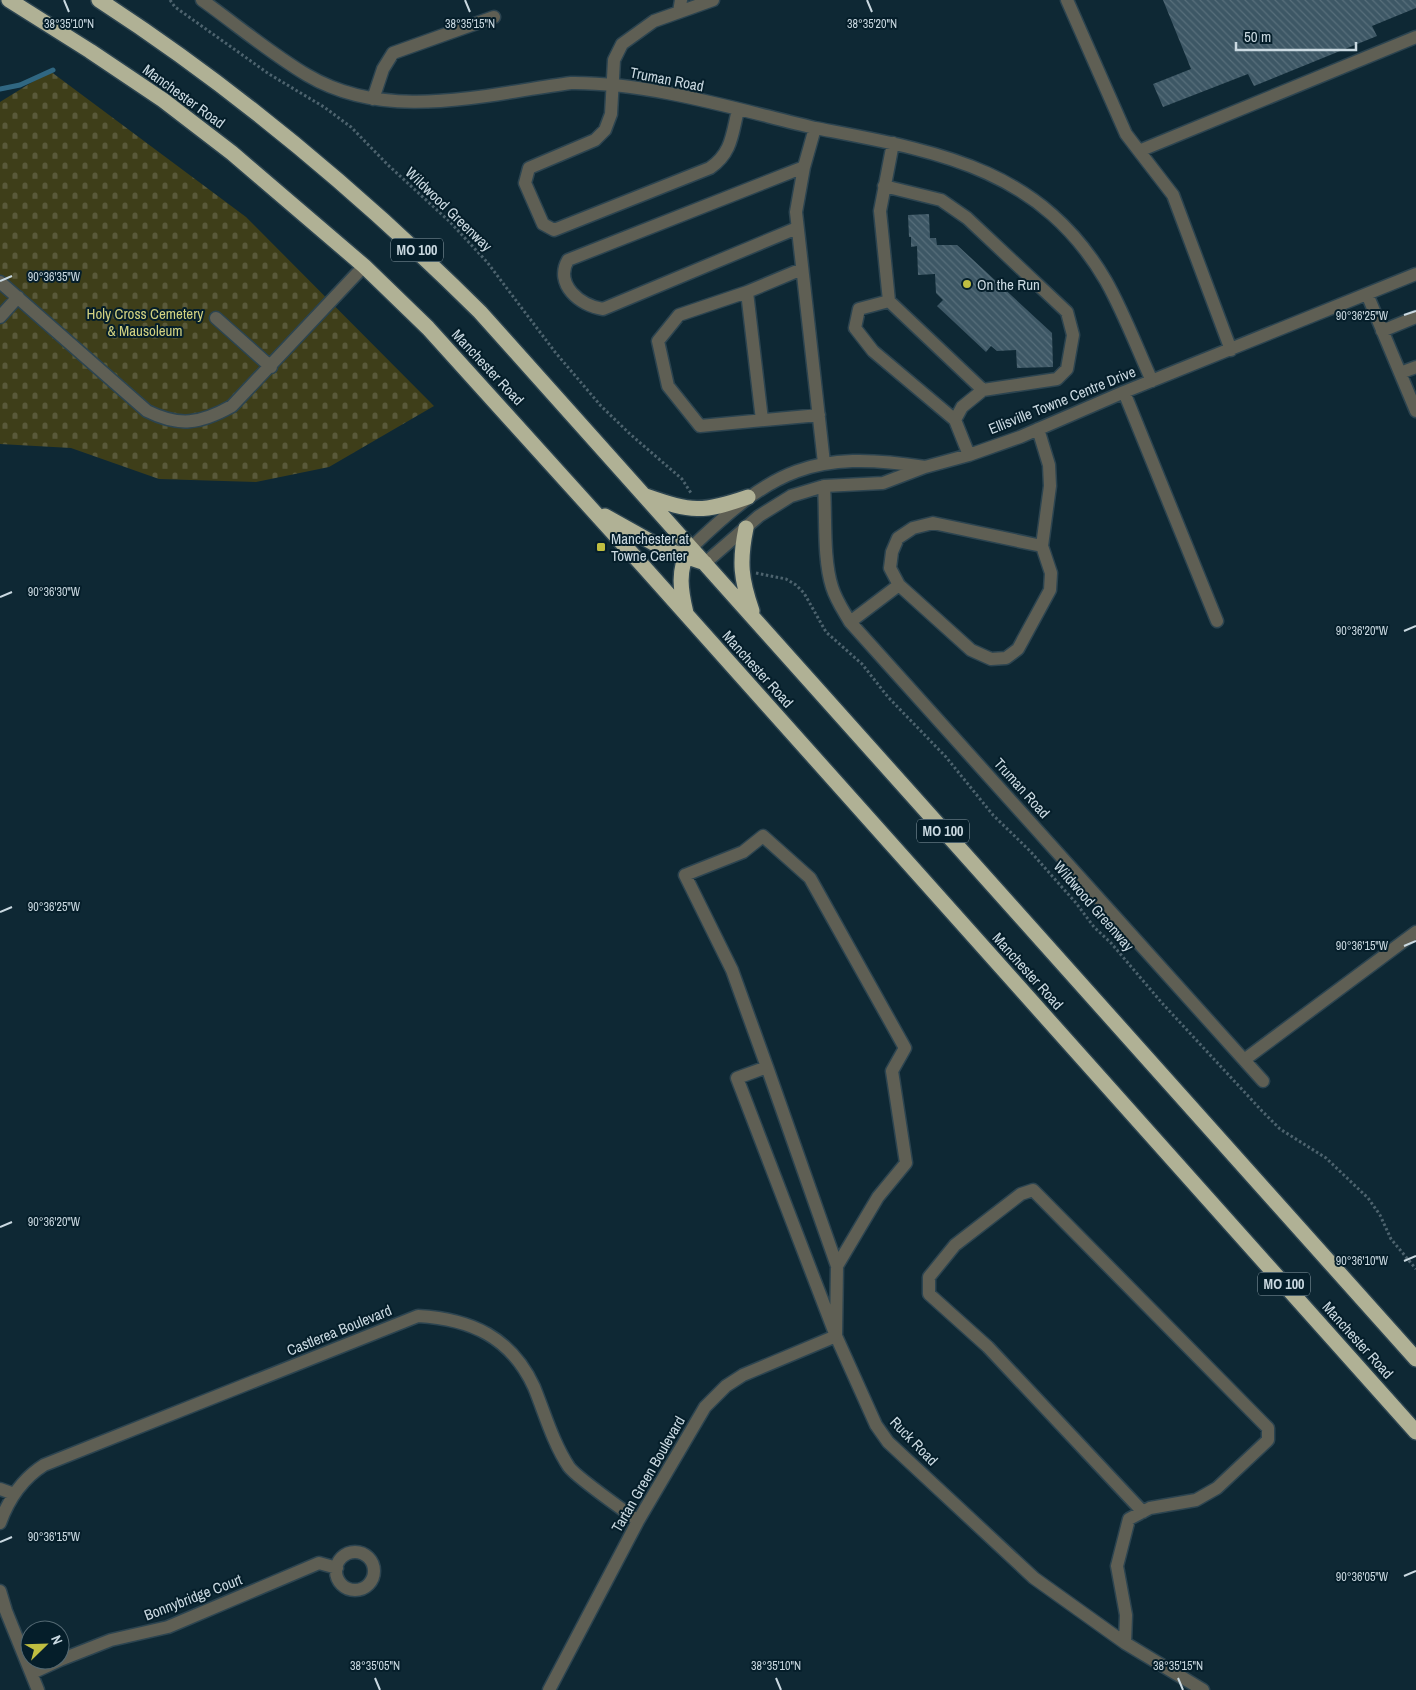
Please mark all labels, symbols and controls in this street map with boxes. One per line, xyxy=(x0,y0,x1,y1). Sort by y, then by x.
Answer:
text: 38°35'10"N xyxy=(44,16,94,32)
text: 38°35'15"N xyxy=(445,16,495,32)
text: 38°35'20"N xyxy=(847,16,897,32)
scale bar xyxy=(1236,20,1356,52)
text: 50 m xyxy=(1244,26,1271,47)
street label: Manchester Road xyxy=(139,59,229,133)
street label: Truman Road xyxy=(628,62,706,96)
street label: Wildwood Greenway xyxy=(401,162,498,257)
road number: MO 100 xyxy=(391,238,443,262)
text: 90°36'35"W xyxy=(28,269,81,285)
place label: On the Run xyxy=(977,274,1040,295)
marker: On the Run xyxy=(961,278,973,290)
park label: Holy Cross Cemetery & Mausoleum xyxy=(87,303,204,341)
text: 90°36'25"W xyxy=(1336,308,1389,324)
street label: Manchester Road xyxy=(447,324,529,410)
street label: Ellisville Towne Centre Drive xyxy=(985,361,1139,439)
place label: Manchester at Towne Center xyxy=(611,528,690,566)
marker: Manchester at Towne Center xyxy=(595,541,607,553)
text: 90°36'30"W xyxy=(28,584,81,600)
text: 90°36'20"W xyxy=(1336,623,1389,639)
street label: Manchester Road xyxy=(718,626,798,712)
street label: Truman Road xyxy=(989,753,1055,823)
road number: MO 100 xyxy=(917,819,969,842)
street label: Wildwood Greenway xyxy=(1049,856,1140,956)
text: 90°36'25"W xyxy=(28,899,81,915)
street label: Manchester Road xyxy=(988,928,1068,1014)
text: 90°36'15"W xyxy=(1336,938,1389,954)
text: 90°36'20"W xyxy=(28,1214,81,1230)
text: 90°36'10"W xyxy=(1336,1253,1389,1269)
road number: MO 100 xyxy=(1258,1272,1310,1296)
street label: Manchester Road xyxy=(1318,1297,1398,1383)
street label: Castlerea Boulevard xyxy=(283,1299,395,1361)
street label: Tartan Green Boulevard xyxy=(606,1412,690,1536)
street label: Ruck Road xyxy=(885,1412,943,1470)
text: 90°36'15"W xyxy=(28,1529,81,1545)
street label: Bonnybridge Court xyxy=(141,1568,245,1625)
text: 90°36'05"W xyxy=(1336,1569,1389,1585)
north arrow xyxy=(20,1620,70,1670)
text: N xyxy=(47,1633,67,1647)
text: 38°35'05"N xyxy=(350,1658,400,1674)
text: 38°35'10"N xyxy=(751,1658,801,1674)
text: 38°35'15"N xyxy=(1153,1658,1203,1674)

